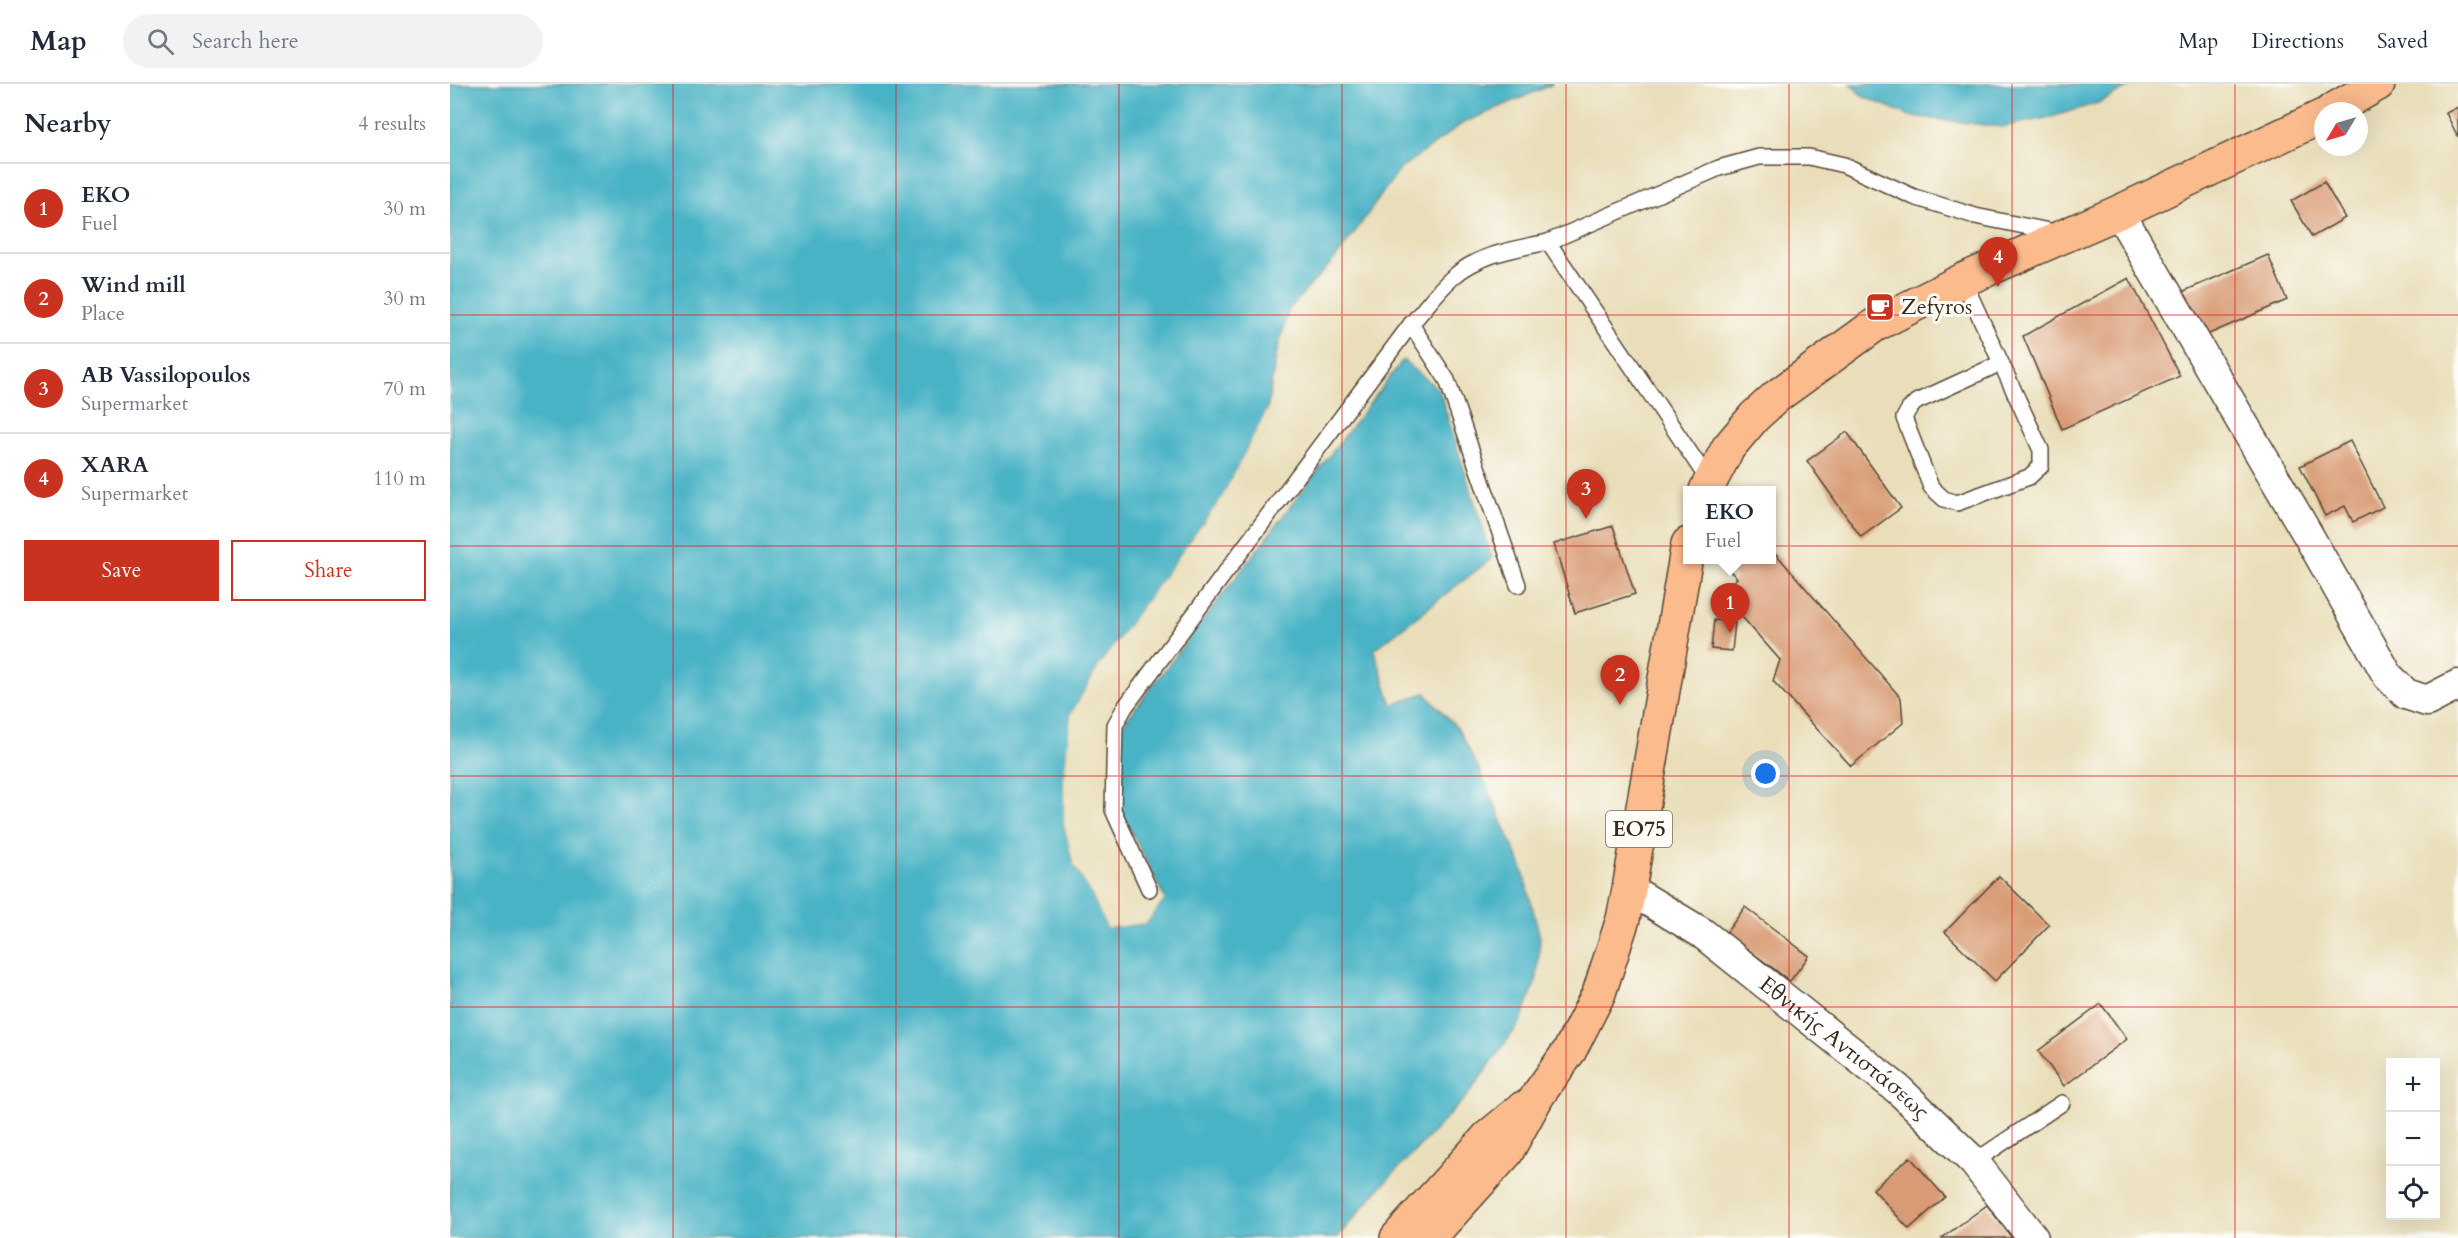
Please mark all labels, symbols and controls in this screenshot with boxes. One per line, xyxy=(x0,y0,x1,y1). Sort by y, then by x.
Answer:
search box xyxy=(123,14,543,68)
text: Map xyxy=(30,22,87,60)
icon: search xyxy=(144,25,177,58)
text: Search here xyxy=(192,26,299,56)
text: Map xyxy=(2178,27,2218,56)
text: Directions xyxy=(2251,27,2344,56)
text: Saved xyxy=(2377,27,2428,56)
north arrow xyxy=(2314,102,2368,156)
text: Nearby xyxy=(24,106,112,141)
text: 4 results xyxy=(358,110,426,137)
text: EKO xyxy=(81,180,130,210)
text: 1 xyxy=(38,195,49,222)
text: 30 m xyxy=(383,195,426,222)
text: Fuel xyxy=(81,210,118,237)
pin: 4 xyxy=(1978,238,2018,287)
text: Wind mill xyxy=(81,270,186,300)
text: 2 xyxy=(38,285,49,312)
text: 30 m xyxy=(383,285,426,312)
cafe icon: Zefyros xyxy=(1864,291,1896,323)
place label: Zefyros xyxy=(1901,292,1972,322)
text: Place xyxy=(81,300,125,327)
text: AB Vassilopoulos xyxy=(81,360,250,390)
text: 3 xyxy=(38,375,49,402)
text: 70 m xyxy=(383,375,426,402)
text: Supermarket xyxy=(81,390,188,417)
text: XARA xyxy=(81,450,149,480)
text: 4 xyxy=(38,465,49,492)
text: 110 m xyxy=(373,465,426,492)
pin: 3 xyxy=(1566,470,1606,519)
text: Supermarket xyxy=(81,480,188,507)
popup xyxy=(1683,486,1776,564)
text: EKO xyxy=(1705,497,1754,527)
text: Fuel xyxy=(1705,527,1741,554)
button: Save xyxy=(24,540,219,601)
button: Share xyxy=(231,540,426,601)
pin: 1 xyxy=(1710,584,1750,633)
pin: 2 xyxy=(1600,656,1640,705)
your location xyxy=(1751,759,1780,788)
road number: ΕΟ75 xyxy=(1606,811,1672,847)
street label: Εθνικής Αντιστάσεως xyxy=(1753,969,1936,1126)
map controls xyxy=(2386,1058,2440,1220)
button: + xyxy=(2386,1058,2440,1112)
button: − xyxy=(2386,1112,2440,1166)
button: locate xyxy=(2386,1166,2440,1220)

